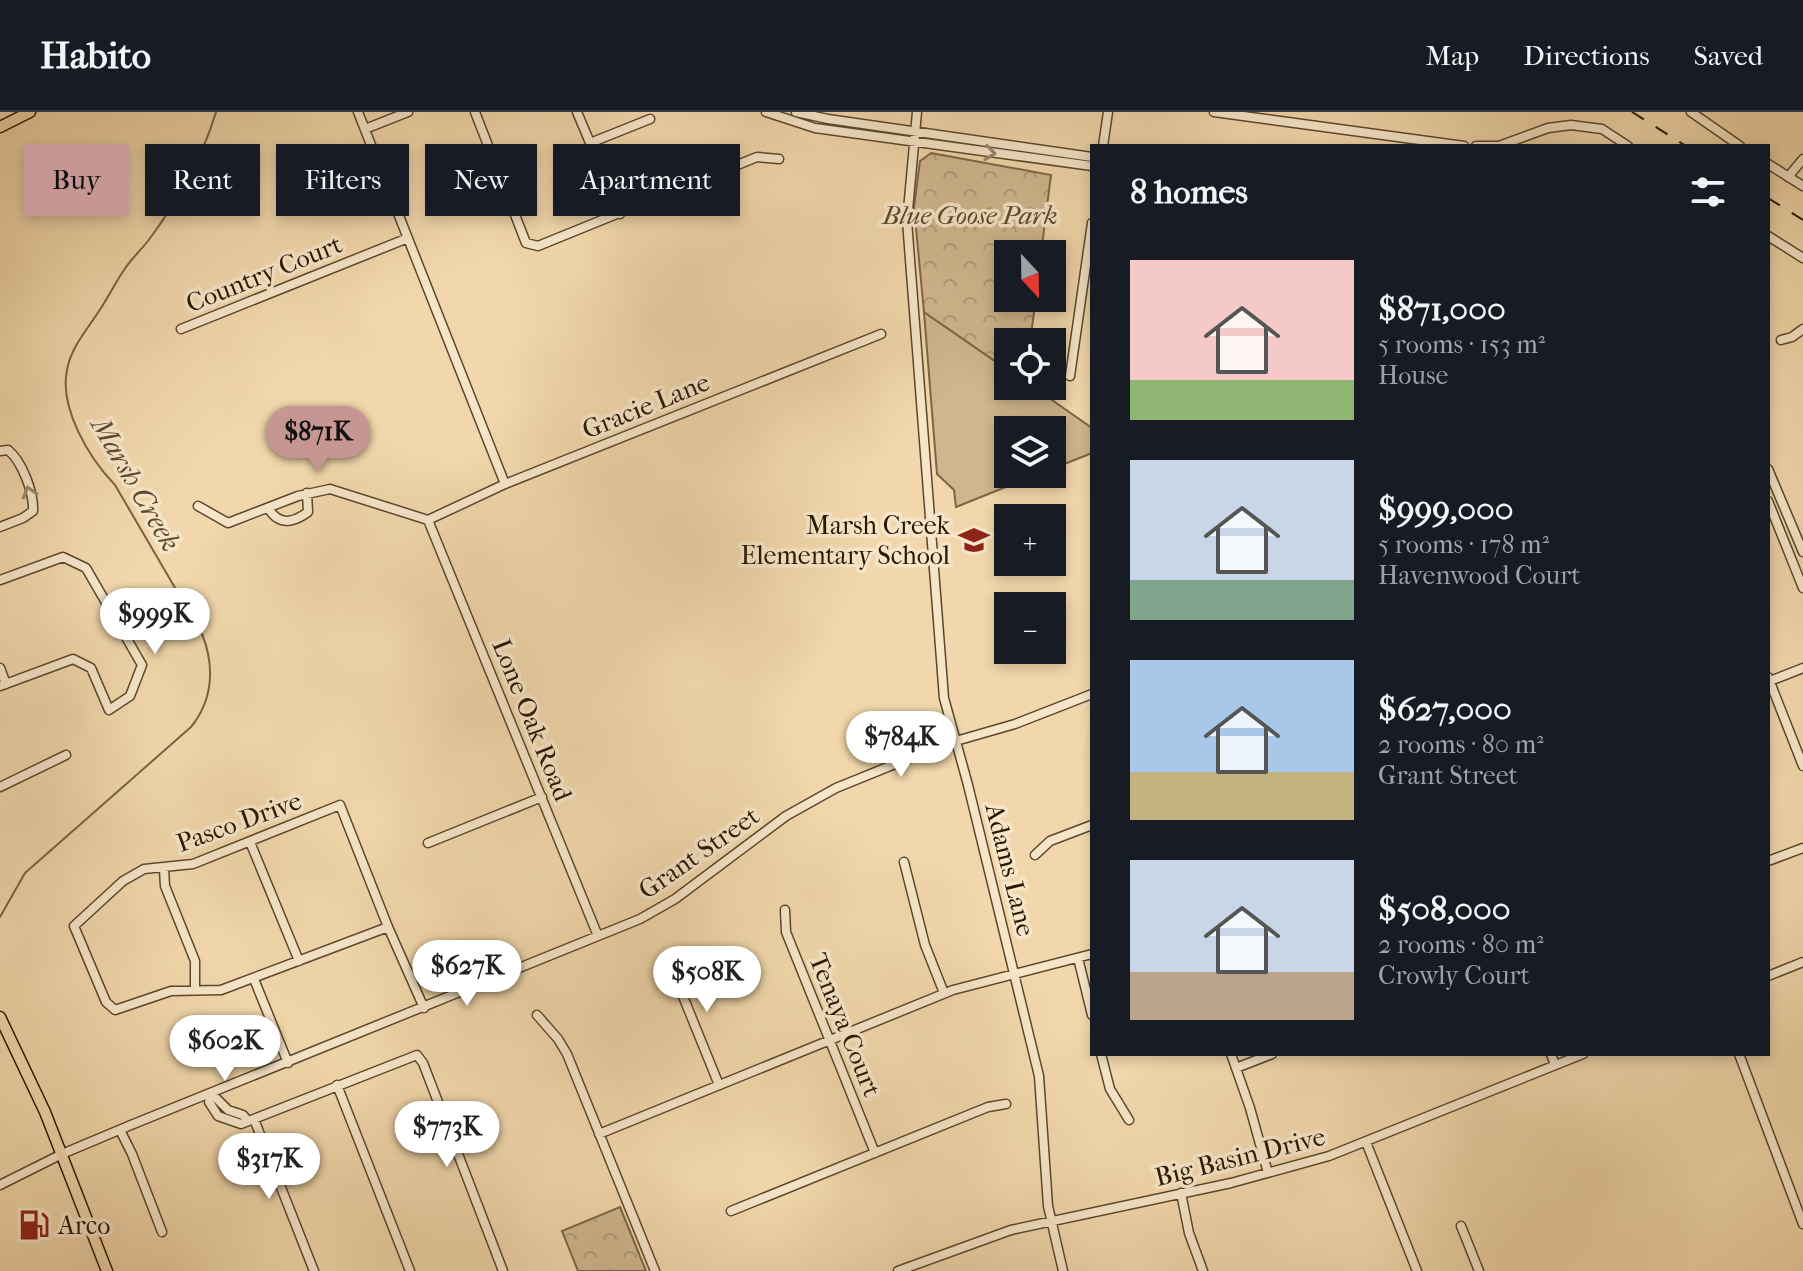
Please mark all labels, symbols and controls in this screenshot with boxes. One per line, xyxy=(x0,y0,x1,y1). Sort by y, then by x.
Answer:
text: Habito xyxy=(40,33,151,78)
text: Map xyxy=(1426,39,1479,72)
text: Directions xyxy=(1523,39,1650,72)
text: Saved xyxy=(1694,39,1763,72)
chip: Buy xyxy=(24,144,129,216)
chip: Rent xyxy=(145,144,260,216)
chip: Filters xyxy=(276,144,409,216)
chip: New xyxy=(425,144,537,216)
chip: Apartment xyxy=(553,144,740,216)
one-way arrow xyxy=(984,144,997,161)
icon: filters xyxy=(1686,170,1730,214)
text: 8 homes xyxy=(1130,172,1248,212)
park label: Blue Goose Park xyxy=(880,200,1058,231)
street label: Country Court xyxy=(181,228,347,319)
north arrow xyxy=(994,240,1066,312)
map controls xyxy=(994,240,1066,664)
text: $871,000 xyxy=(1378,289,1506,329)
icon: home xyxy=(1194,292,1290,388)
button: locate xyxy=(994,328,1066,400)
text: 5 rooms · 153 m² xyxy=(1378,329,1545,360)
text: House xyxy=(1378,360,1448,391)
street label: Gracie Lane xyxy=(578,366,714,446)
pin: $871K xyxy=(262,406,374,474)
water label: Marsh Creek xyxy=(83,409,188,557)
text: $871K xyxy=(284,416,352,447)
button: layers xyxy=(994,416,1066,488)
one-way arrow xyxy=(22,486,38,499)
text: $999,000 xyxy=(1378,489,1514,529)
icon: home xyxy=(1194,492,1290,588)
button: + xyxy=(994,504,1066,576)
place label: Marsh Creek Elementary School xyxy=(741,510,951,571)
school or university icon: Marsh Creek Elementary School xyxy=(957,523,991,557)
text: 5 rooms · 178 m² xyxy=(1378,529,1549,560)
text: Havenwood Court xyxy=(1378,560,1581,591)
pin: $999K xyxy=(99,588,211,656)
button: − xyxy=(994,592,1066,664)
text: $999K xyxy=(118,598,192,629)
street label: Lone Oak Road xyxy=(485,635,579,806)
text: $627,000 xyxy=(1378,689,1512,729)
icon: home xyxy=(1194,692,1290,788)
pin: $784K xyxy=(845,711,957,779)
text: $784K xyxy=(864,721,938,752)
text: 2 rooms · 80 m² xyxy=(1378,729,1544,760)
text: Grant Street xyxy=(1378,760,1518,791)
street label: Pasco Drive xyxy=(172,785,306,859)
street label: Grant Street xyxy=(633,800,766,906)
street label: Adams Lane xyxy=(978,800,1041,940)
text: $508,000 xyxy=(1378,889,1510,929)
icon: home xyxy=(1194,892,1290,988)
text: 2 rooms · 80 m² xyxy=(1378,929,1544,960)
pin: $627K xyxy=(411,940,523,1008)
pin: $508K xyxy=(651,946,763,1014)
street label: Tenaya Court xyxy=(802,949,888,1102)
text: $627K xyxy=(430,950,504,981)
text: $508K xyxy=(671,956,743,987)
text: Crowly Court xyxy=(1378,960,1530,991)
pin: $602K xyxy=(169,1015,281,1083)
text: $602K xyxy=(187,1025,263,1056)
pin: $773K xyxy=(391,1101,503,1169)
text: $773K xyxy=(413,1111,481,1142)
street label: Big Basin Drive xyxy=(1152,1121,1328,1193)
pin: $317K xyxy=(213,1133,325,1201)
text: $317K xyxy=(236,1143,302,1174)
fuel station icon: Arco xyxy=(17,1208,51,1242)
place label: Arco xyxy=(57,1210,110,1241)

